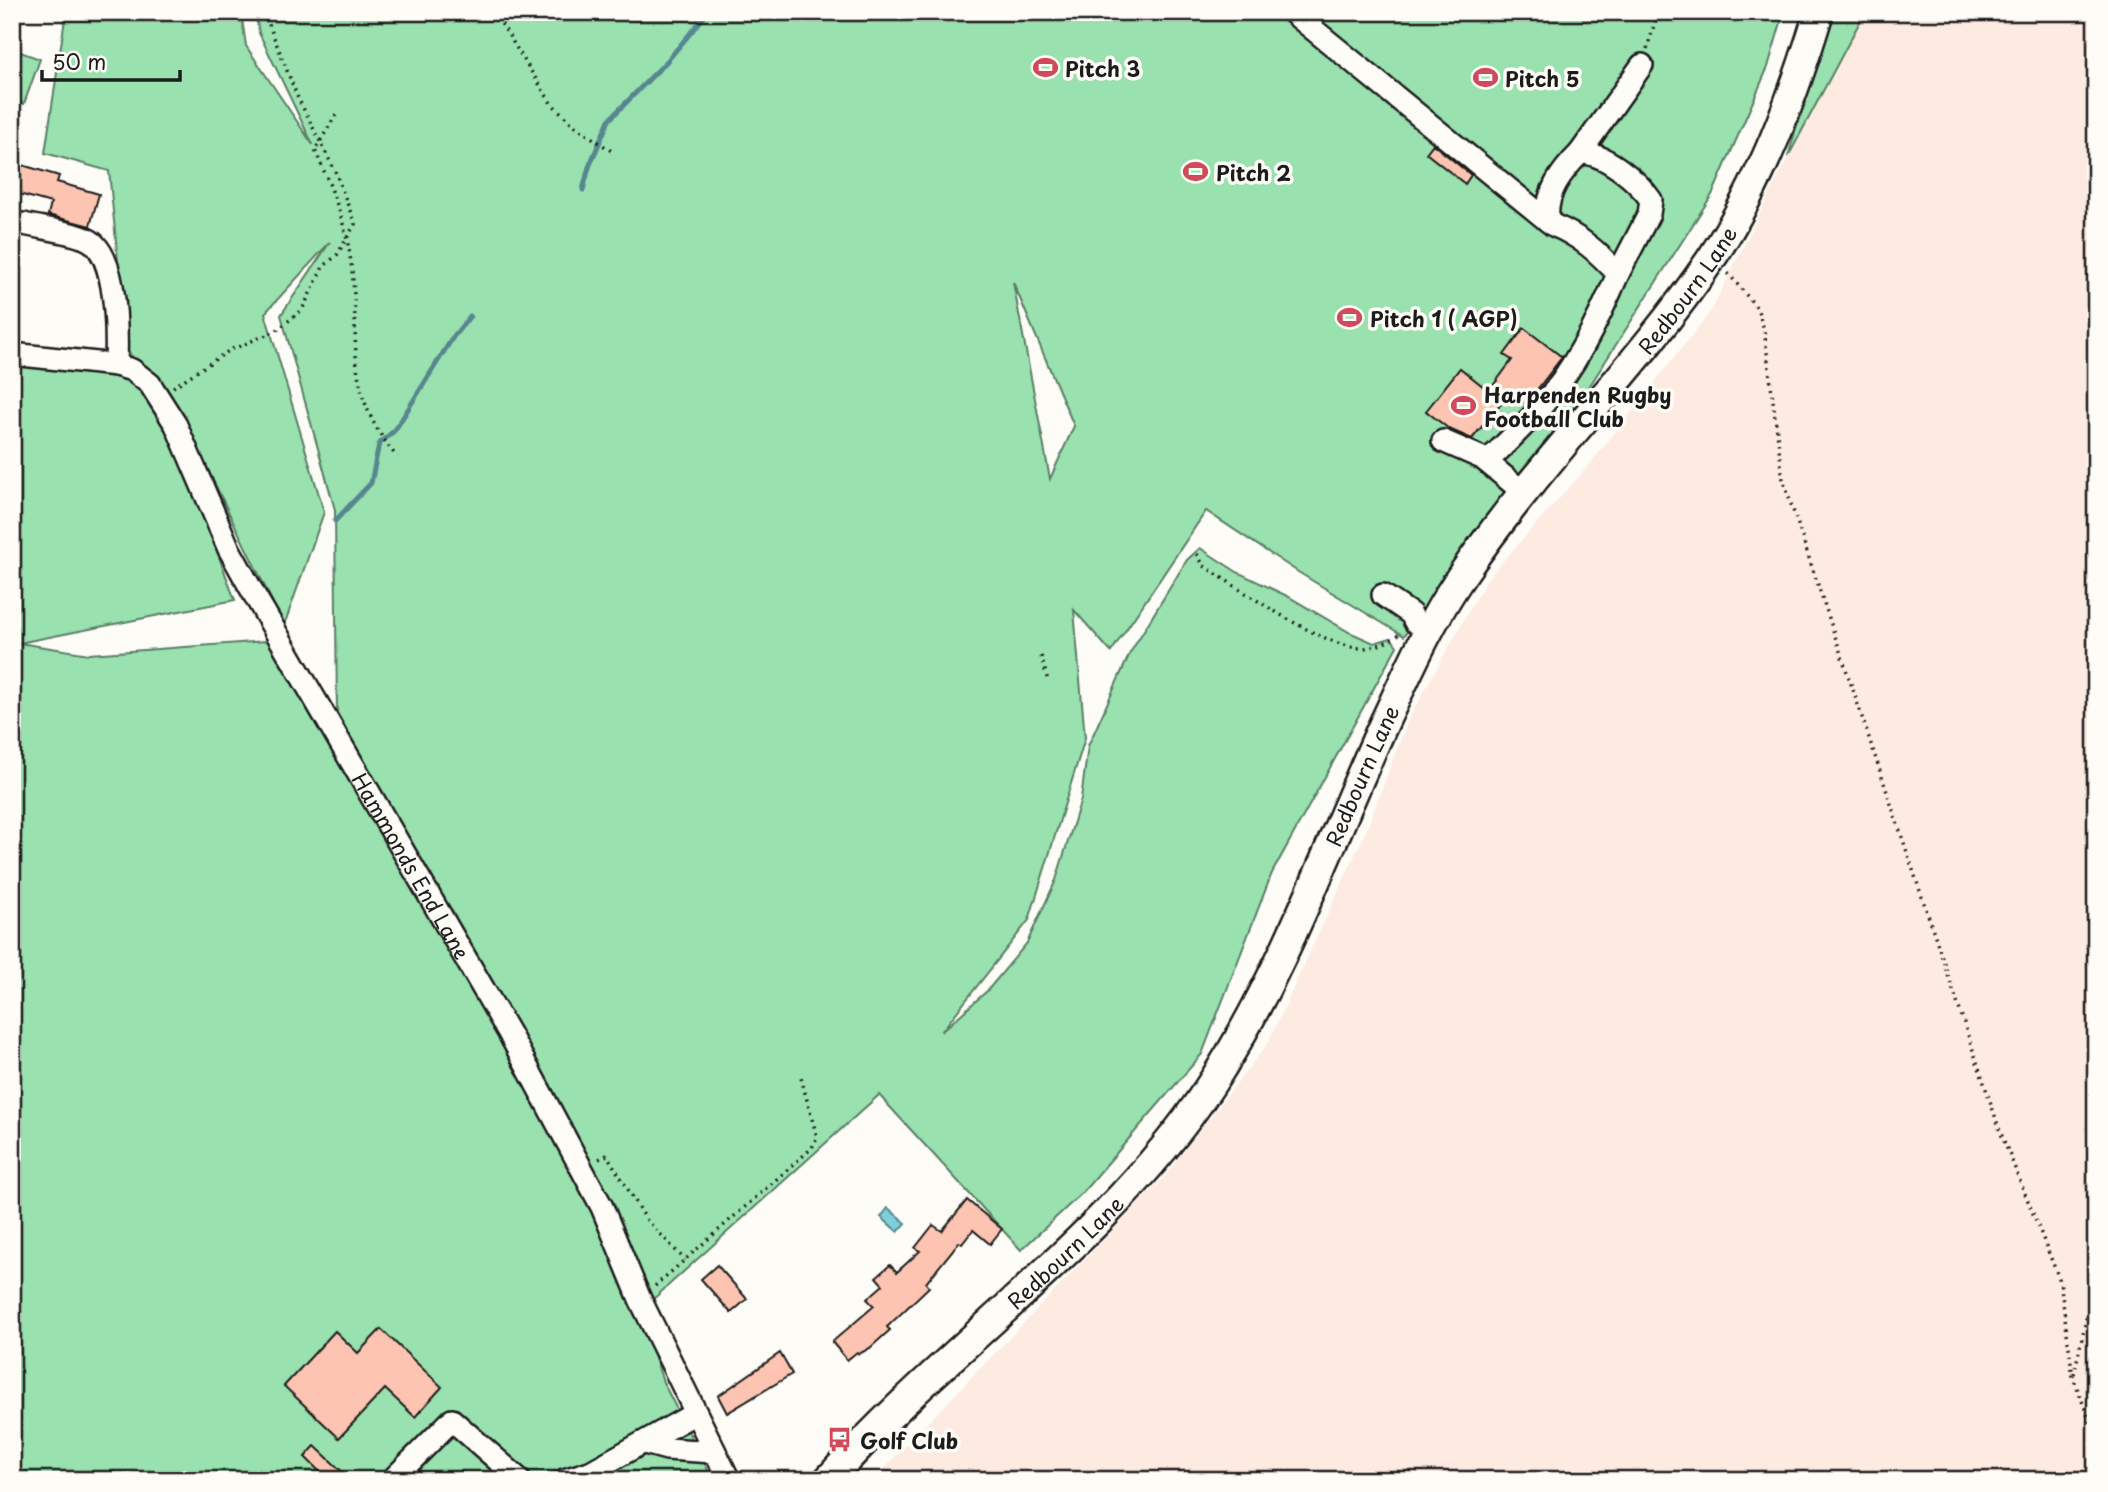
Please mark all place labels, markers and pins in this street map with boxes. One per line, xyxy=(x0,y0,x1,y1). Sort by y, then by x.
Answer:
place label: Pitch 3 xyxy=(1065,52,1140,84)
sports icon: Pitch 3 xyxy=(1031,54,1059,82)
place label: Pitch 5 xyxy=(1505,62,1580,94)
sports icon: Pitch 5 xyxy=(1471,64,1499,92)
place label: Pitch 2 xyxy=(1216,156,1291,188)
sports icon: Pitch 2 xyxy=(1182,158,1210,186)
place label: Pitch 1 ( AGP) xyxy=(1370,302,1518,334)
sports icon: Pitch 1 ( AGP) xyxy=(1336,304,1364,332)
place label: Harpenden Rugby Football Club xyxy=(1484,378,1671,434)
sports icon: Harpenden Rugby Football Club xyxy=(1450,392,1478,420)
place label: Golf Club xyxy=(860,1424,958,1456)
bus stop icon: Golf Club xyxy=(826,1426,854,1454)

